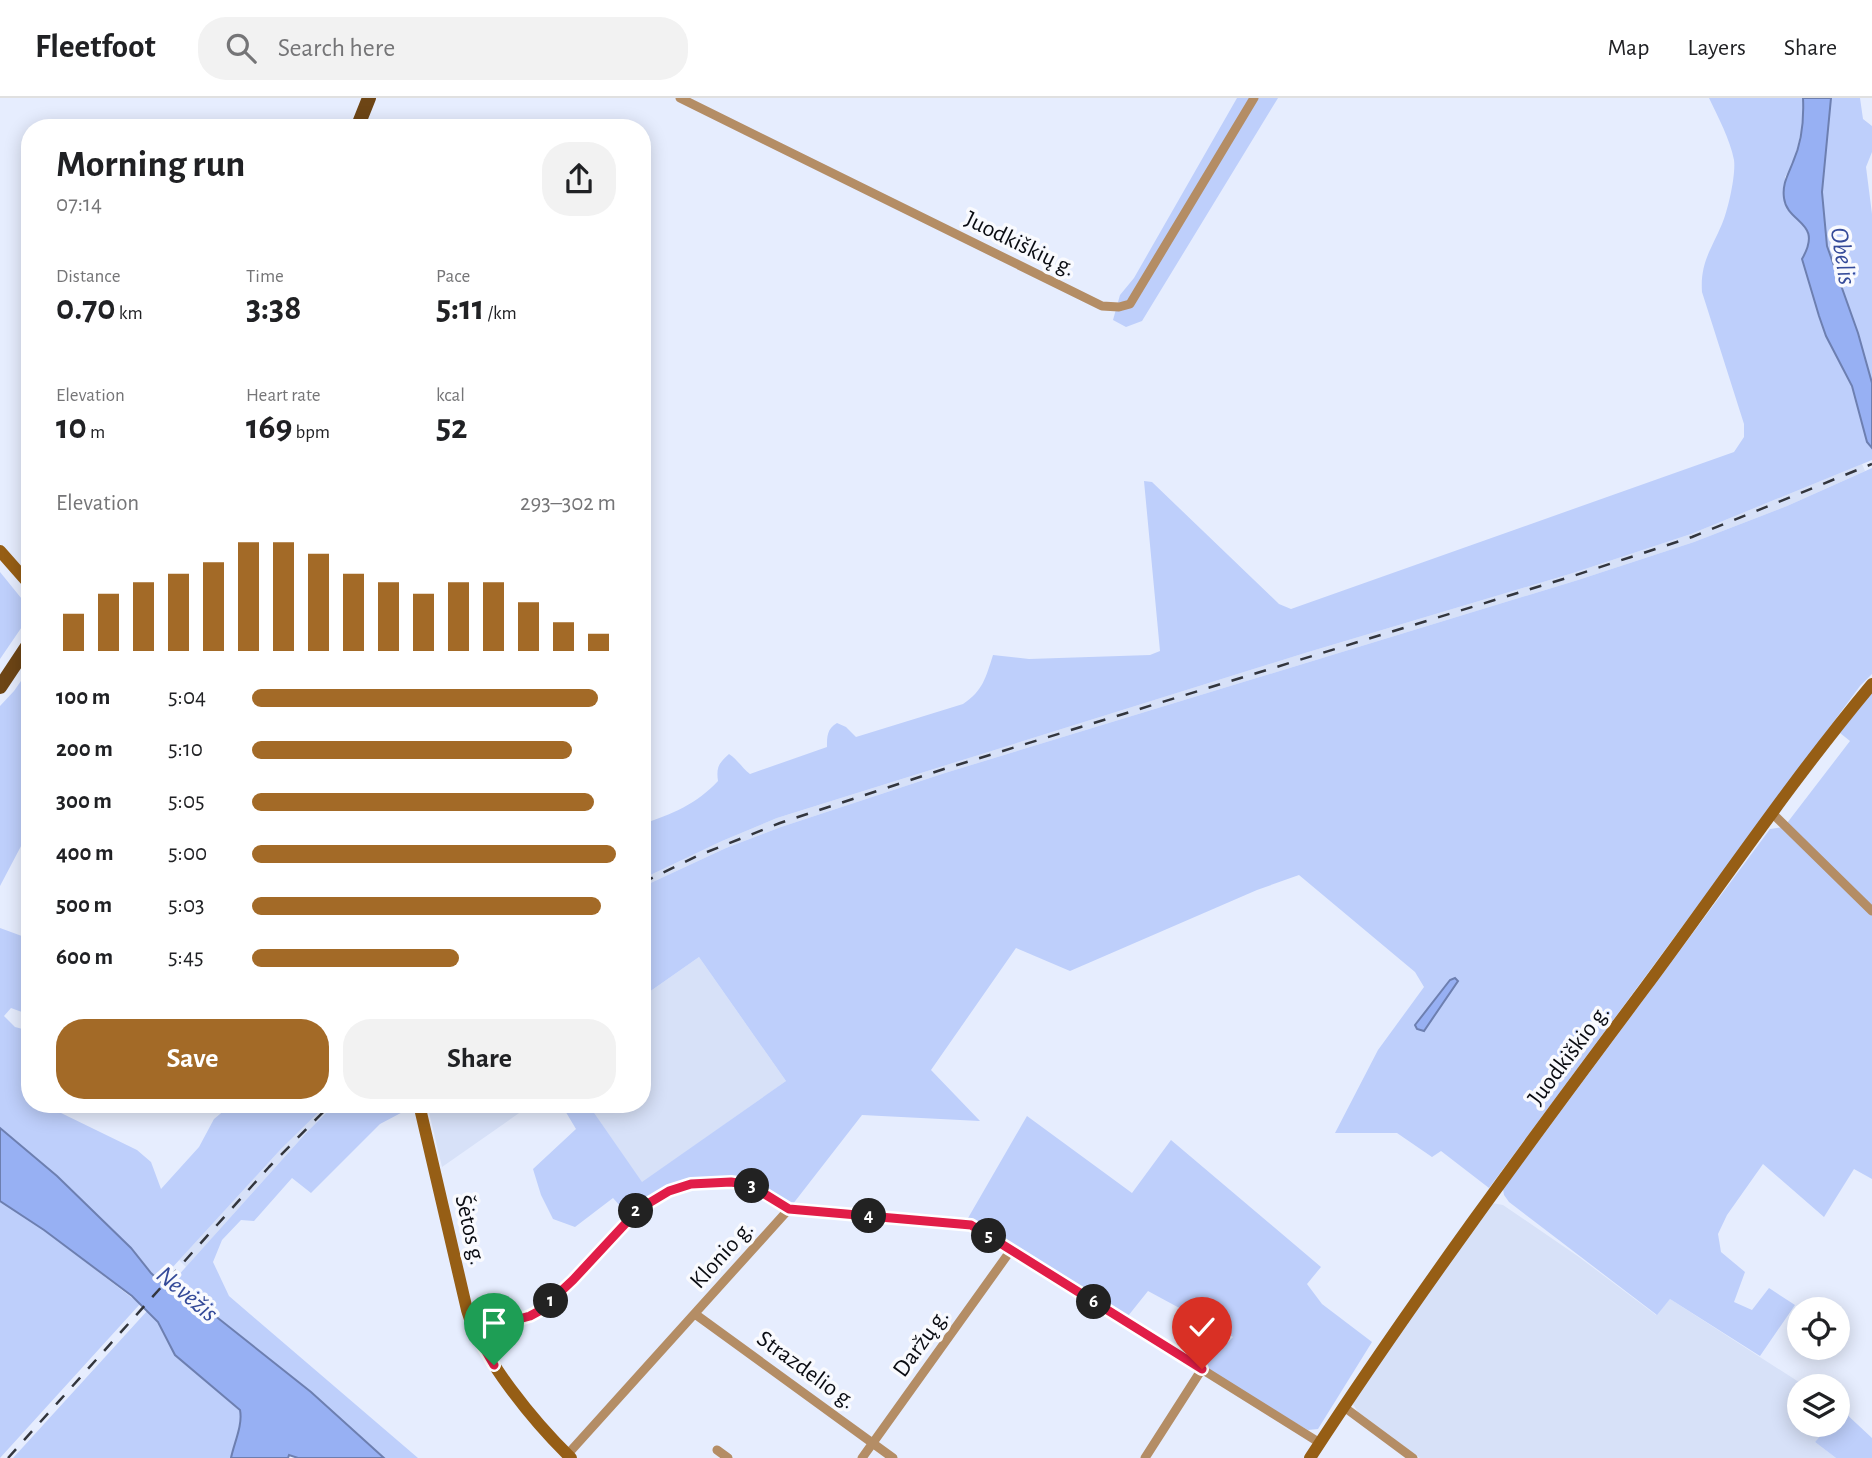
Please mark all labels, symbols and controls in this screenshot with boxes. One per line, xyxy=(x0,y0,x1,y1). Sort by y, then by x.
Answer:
search box xyxy=(198,17,688,80)
icon: search xyxy=(222,29,260,67)
text: Fleetfoot xyxy=(35,31,156,64)
text: Search here xyxy=(278,35,395,61)
text: Map xyxy=(1607,36,1649,60)
text: Layers xyxy=(1687,36,1746,60)
text: Share xyxy=(1784,36,1837,60)
button: share xyxy=(542,142,616,216)
text: Morning run xyxy=(56,146,245,184)
text: 07:14 xyxy=(56,193,102,216)
street label: Juodkiškių g. xyxy=(961,207,1079,281)
water label: Obelis xyxy=(1826,226,1860,286)
text: Distance xyxy=(56,267,120,286)
text: Time xyxy=(246,267,284,286)
text: Pace xyxy=(436,267,470,286)
text: 0.70 xyxy=(56,291,116,326)
text: 3:38 xyxy=(246,291,301,326)
text: 5:11 xyxy=(436,291,484,326)
text: km xyxy=(116,304,143,323)
text: /km xyxy=(484,304,517,323)
text: Elevation xyxy=(56,386,125,405)
text: Heart rate xyxy=(246,386,321,405)
text: kcal xyxy=(436,386,465,405)
text: 10 xyxy=(56,410,87,445)
text: 169 xyxy=(246,410,292,445)
text: 52 xyxy=(436,410,468,445)
text: m xyxy=(87,423,105,442)
text: bpm xyxy=(292,423,330,442)
text: Elevation xyxy=(56,492,139,515)
text: 293–302 m xyxy=(520,492,616,515)
text: 100 m xyxy=(56,686,110,709)
text: 5:04 xyxy=(168,686,206,709)
text: 200 m xyxy=(56,738,113,761)
text: 5:10 xyxy=(168,738,203,761)
text: 300 m xyxy=(56,790,112,813)
text: 5:05 xyxy=(168,790,205,813)
text: 400 m xyxy=(56,842,114,865)
text: 5:00 xyxy=(168,842,207,865)
text: 500 m xyxy=(56,894,112,917)
text: 5:03 xyxy=(168,894,205,917)
text: 600 m xyxy=(56,946,113,969)
text: 5:45 xyxy=(168,946,204,969)
street label: Juodkiškio g. xyxy=(1524,1000,1614,1110)
button: Save xyxy=(56,1019,329,1099)
button: Share xyxy=(343,1019,616,1099)
pin: 3 xyxy=(734,1168,770,1204)
text: 3 xyxy=(747,1176,756,1195)
street label: Šėtos g. xyxy=(450,1192,491,1267)
pin: 2 xyxy=(618,1194,654,1228)
pin: 4 xyxy=(852,1198,886,1234)
text: 2 xyxy=(631,1201,640,1220)
text: 4 xyxy=(864,1206,873,1225)
street label: Klonio g. xyxy=(686,1217,758,1293)
pin: 5 xyxy=(972,1218,1006,1254)
text: 5 xyxy=(984,1226,993,1245)
water label: Nevėžis xyxy=(151,1261,223,1327)
pin: 1 xyxy=(534,1284,568,1318)
pin: 6 xyxy=(1076,1284,1112,1320)
text: 1 xyxy=(547,1291,554,1310)
text: 6 xyxy=(1089,1292,1098,1311)
pin xyxy=(464,1293,524,1365)
pin xyxy=(1172,1297,1232,1369)
map controls xyxy=(1787,1297,1850,1437)
button: locate xyxy=(1787,1297,1850,1360)
icon: arrive xyxy=(475,1304,513,1342)
street label: Daržų g. xyxy=(889,1305,953,1381)
icon: check xyxy=(1183,1308,1221,1346)
street label: Strazdelio g. xyxy=(752,1326,860,1414)
button: layers xyxy=(1787,1374,1850,1437)

